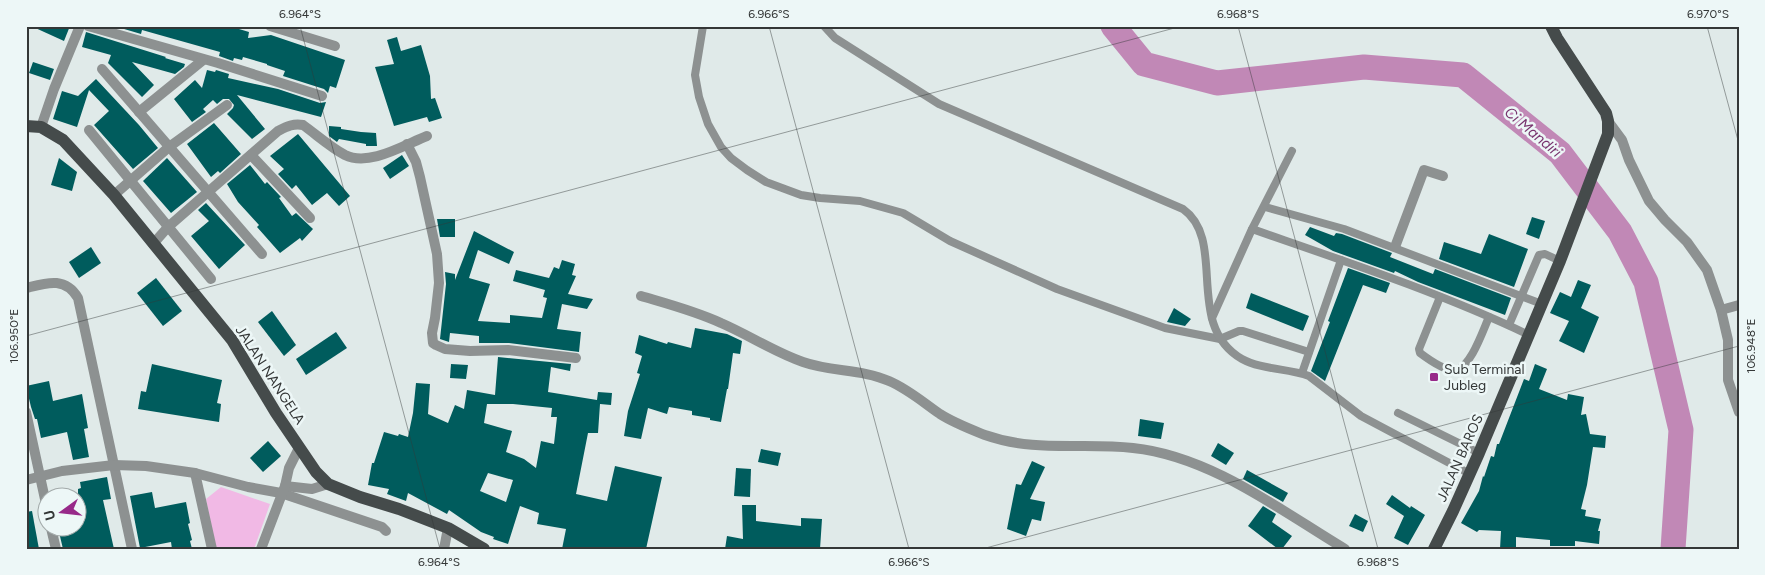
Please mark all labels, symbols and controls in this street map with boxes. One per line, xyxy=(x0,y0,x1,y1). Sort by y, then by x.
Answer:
text: 6.964°S xyxy=(279,7,321,21)
text: 6.966°S xyxy=(748,7,790,21)
text: 6.968°S xyxy=(1217,7,1259,21)
text: 6.970°S xyxy=(1687,7,1729,21)
water label: Ci Mandiri xyxy=(1501,103,1566,161)
text: 106.950°E xyxy=(7,309,21,363)
text: 106.948°E xyxy=(1744,318,1758,374)
street label: JALAN NANGELA xyxy=(232,322,309,428)
place label: Sub Terminal Jubleg xyxy=(1444,361,1525,394)
marker: Sub Terminal Jubleg xyxy=(1428,371,1440,383)
street label: JALAN BAROS xyxy=(1433,412,1487,504)
north arrow xyxy=(38,488,88,538)
text: U xyxy=(40,508,59,522)
text: 6.964°S xyxy=(418,555,460,569)
text: 6.966°S xyxy=(888,555,930,569)
text: 6.968°S xyxy=(1357,555,1399,569)

